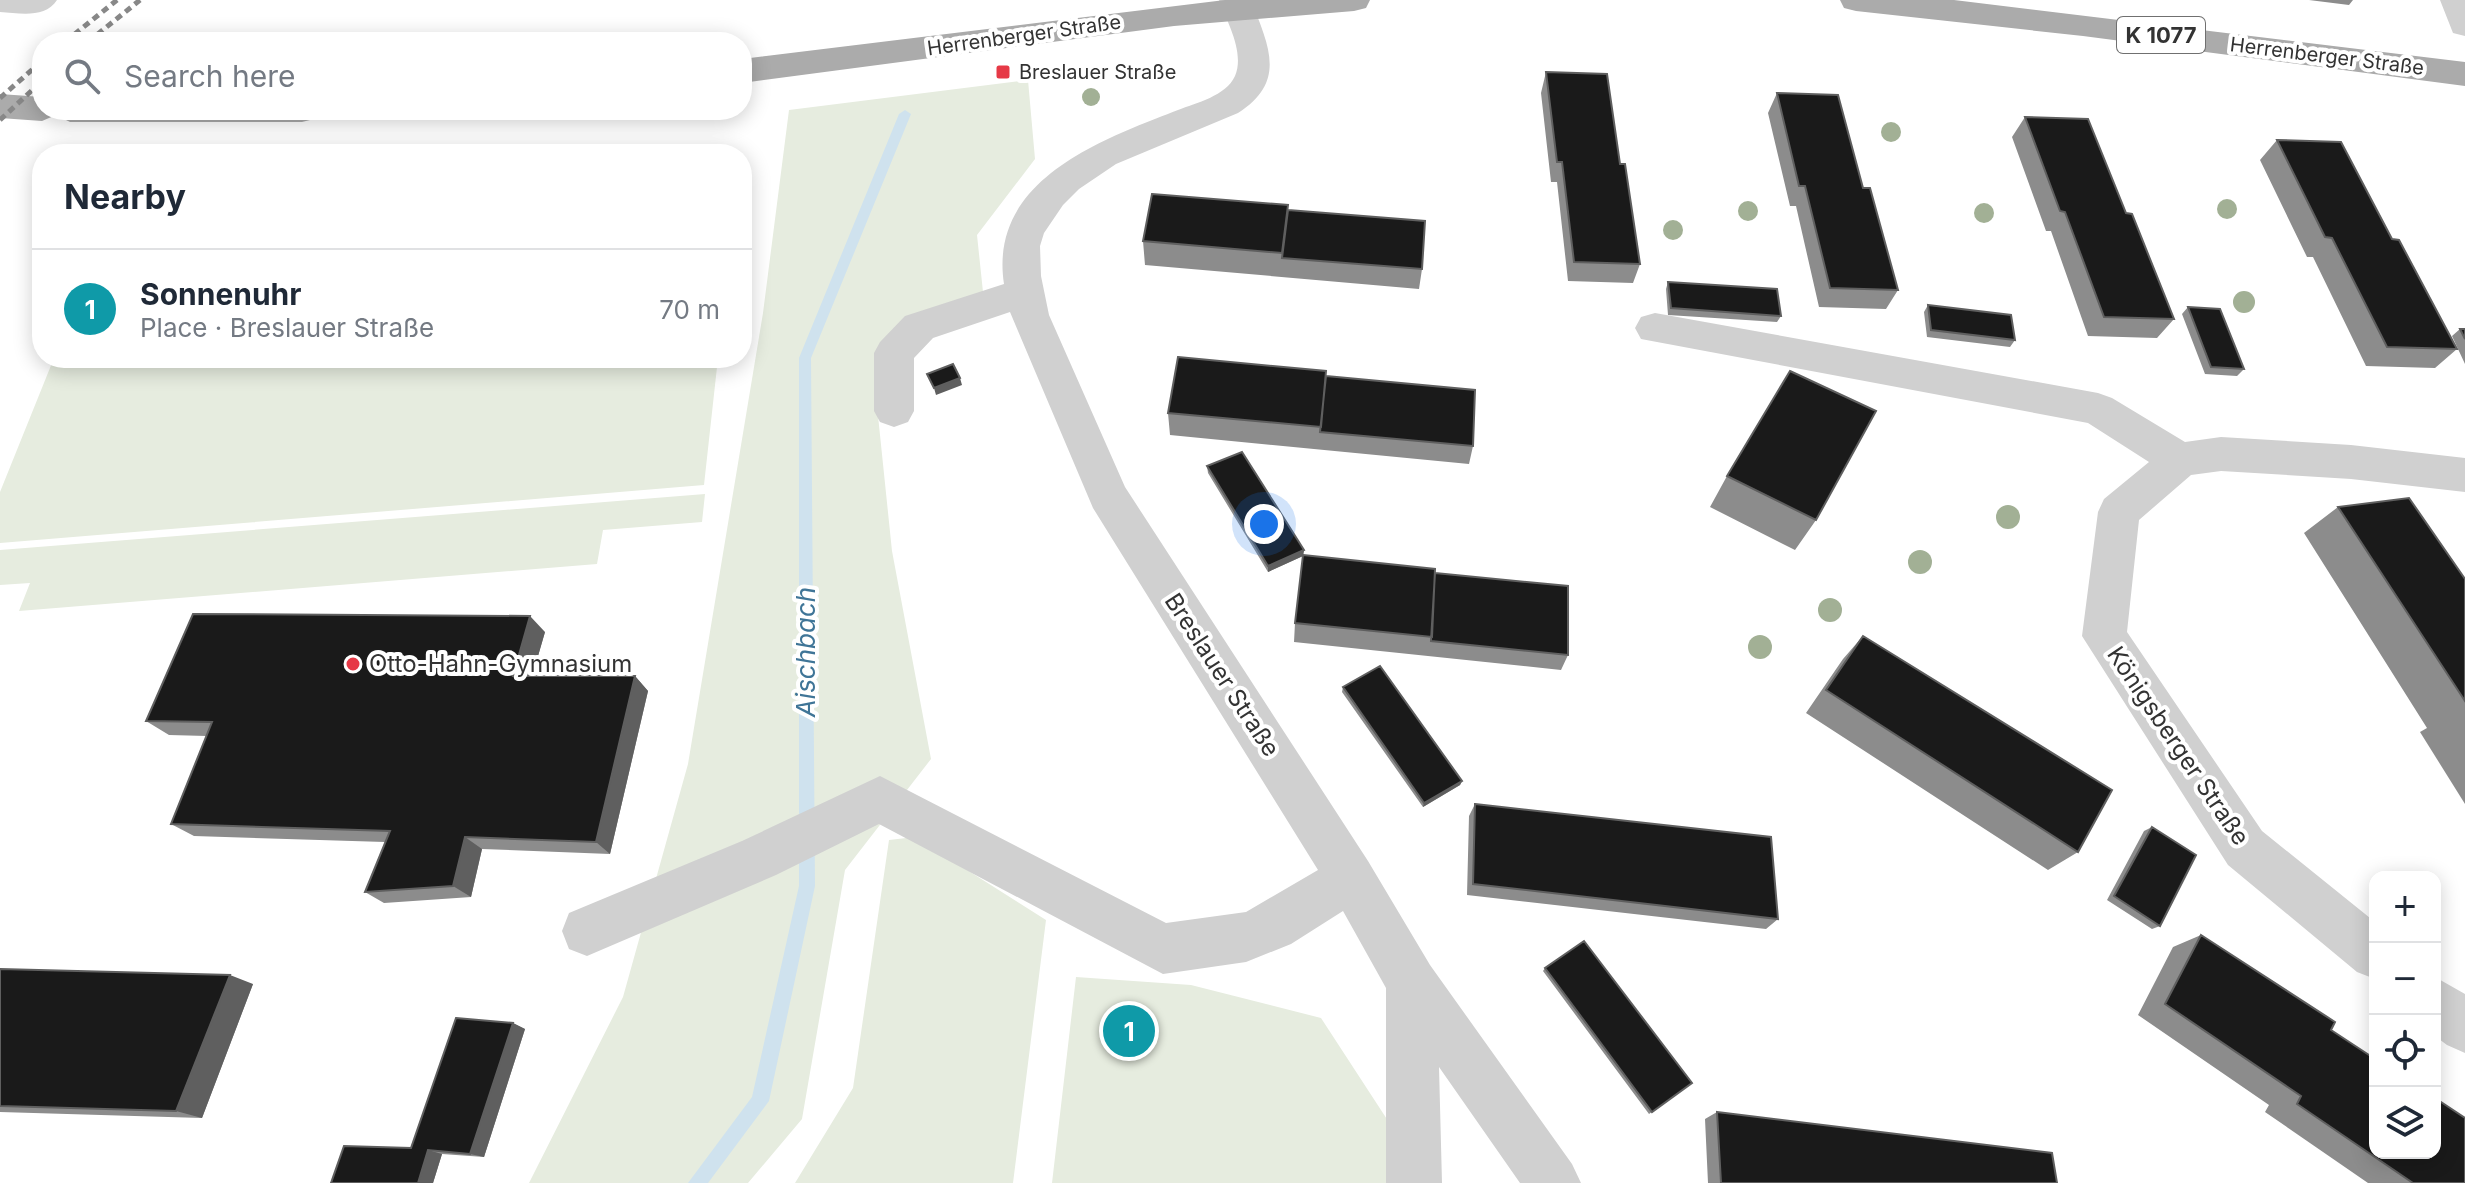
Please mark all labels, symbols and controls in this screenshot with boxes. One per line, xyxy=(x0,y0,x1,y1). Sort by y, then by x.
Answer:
street label: Herrenberger Straße xyxy=(926,10,1122,60)
road number: K 1077 xyxy=(2117,17,2205,53)
search box xyxy=(32,32,752,120)
street label: Herrenberger Straße xyxy=(2229,32,2425,80)
icon: search xyxy=(60,54,104,98)
text: Search here xyxy=(124,58,296,94)
place label: Breslauer Straße xyxy=(1019,60,1176,84)
marker: Breslauer Straße xyxy=(994,63,1012,81)
text: Nearby xyxy=(64,176,186,217)
text: Sonnenuhr xyxy=(140,276,302,312)
text: 1 xyxy=(84,294,96,325)
text: 70 m xyxy=(659,294,720,325)
text: Place · Breslauer Straße xyxy=(140,312,434,343)
your location xyxy=(1244,504,1284,544)
water label: Aischbach xyxy=(790,587,821,718)
street label: Breslauer Straße xyxy=(1159,588,1286,762)
street label: Königsberger Straße xyxy=(2101,641,2256,851)
place label: Otto-Hahn-Gymnasium xyxy=(369,649,632,678)
marker: Otto-Hahn-Gymnasium xyxy=(344,655,362,673)
map controls xyxy=(2369,871,2441,1159)
button: + xyxy=(2369,871,2441,943)
button: − xyxy=(2369,943,2441,1015)
pin: 1 xyxy=(1103,1001,1155,1061)
button: locate xyxy=(2369,1015,2441,1087)
button: layers xyxy=(2369,1087,2441,1159)

